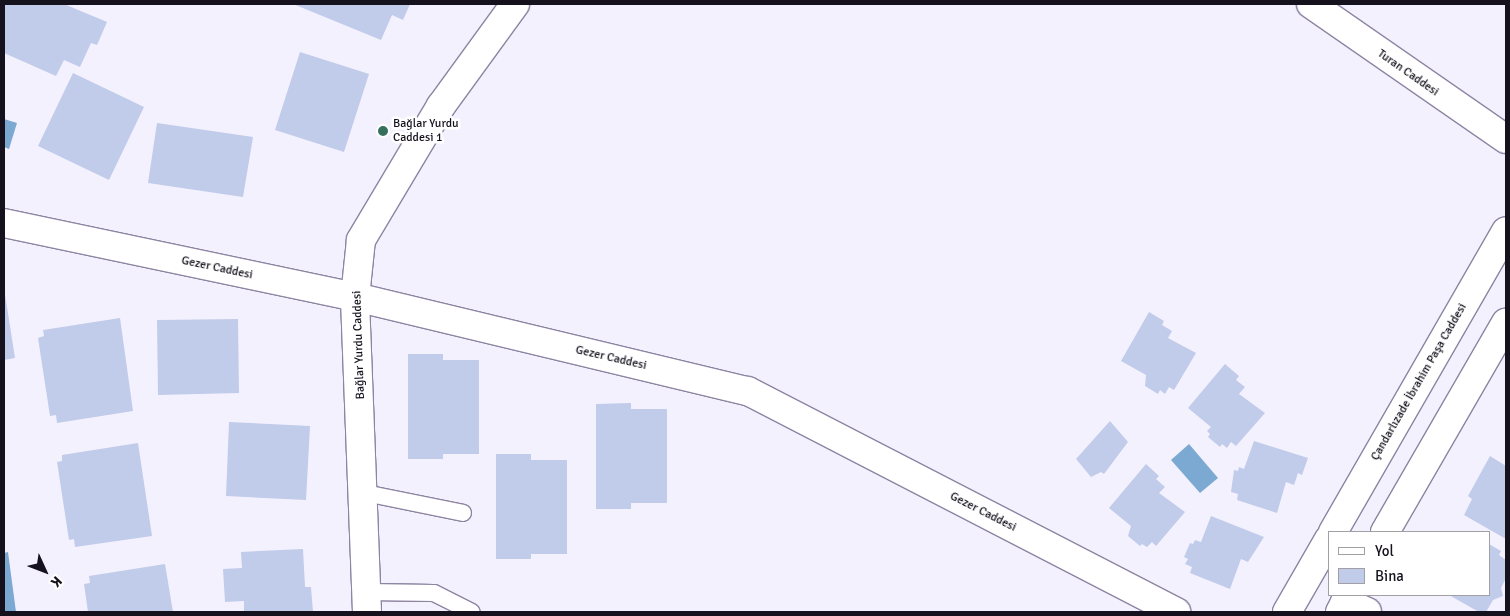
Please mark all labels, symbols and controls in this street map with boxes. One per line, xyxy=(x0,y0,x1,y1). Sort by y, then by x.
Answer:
street label: Turan Caddesi xyxy=(1375,47,1441,99)
place label: Bağlar Yurdu Caddesi 1 xyxy=(393,117,459,145)
marker: Bağlar Yurdu Caddesi 1 xyxy=(377,125,389,137)
street label: Gezer Caddesi xyxy=(180,253,254,283)
street label: Bağlar Yurdu Caddesi xyxy=(350,290,368,400)
street label: Çandarlızade İbrahim Paşa Caddesi xyxy=(1368,301,1470,463)
street label: Gezer Caddesi xyxy=(574,343,648,373)
street label: Gezer Caddesi xyxy=(947,489,1019,535)
legend xyxy=(1328,531,1490,596)
text: Yol xyxy=(1375,542,1394,560)
north arrow xyxy=(20,546,70,596)
text: Bina xyxy=(1375,567,1404,585)
text: K xyxy=(47,573,66,591)

